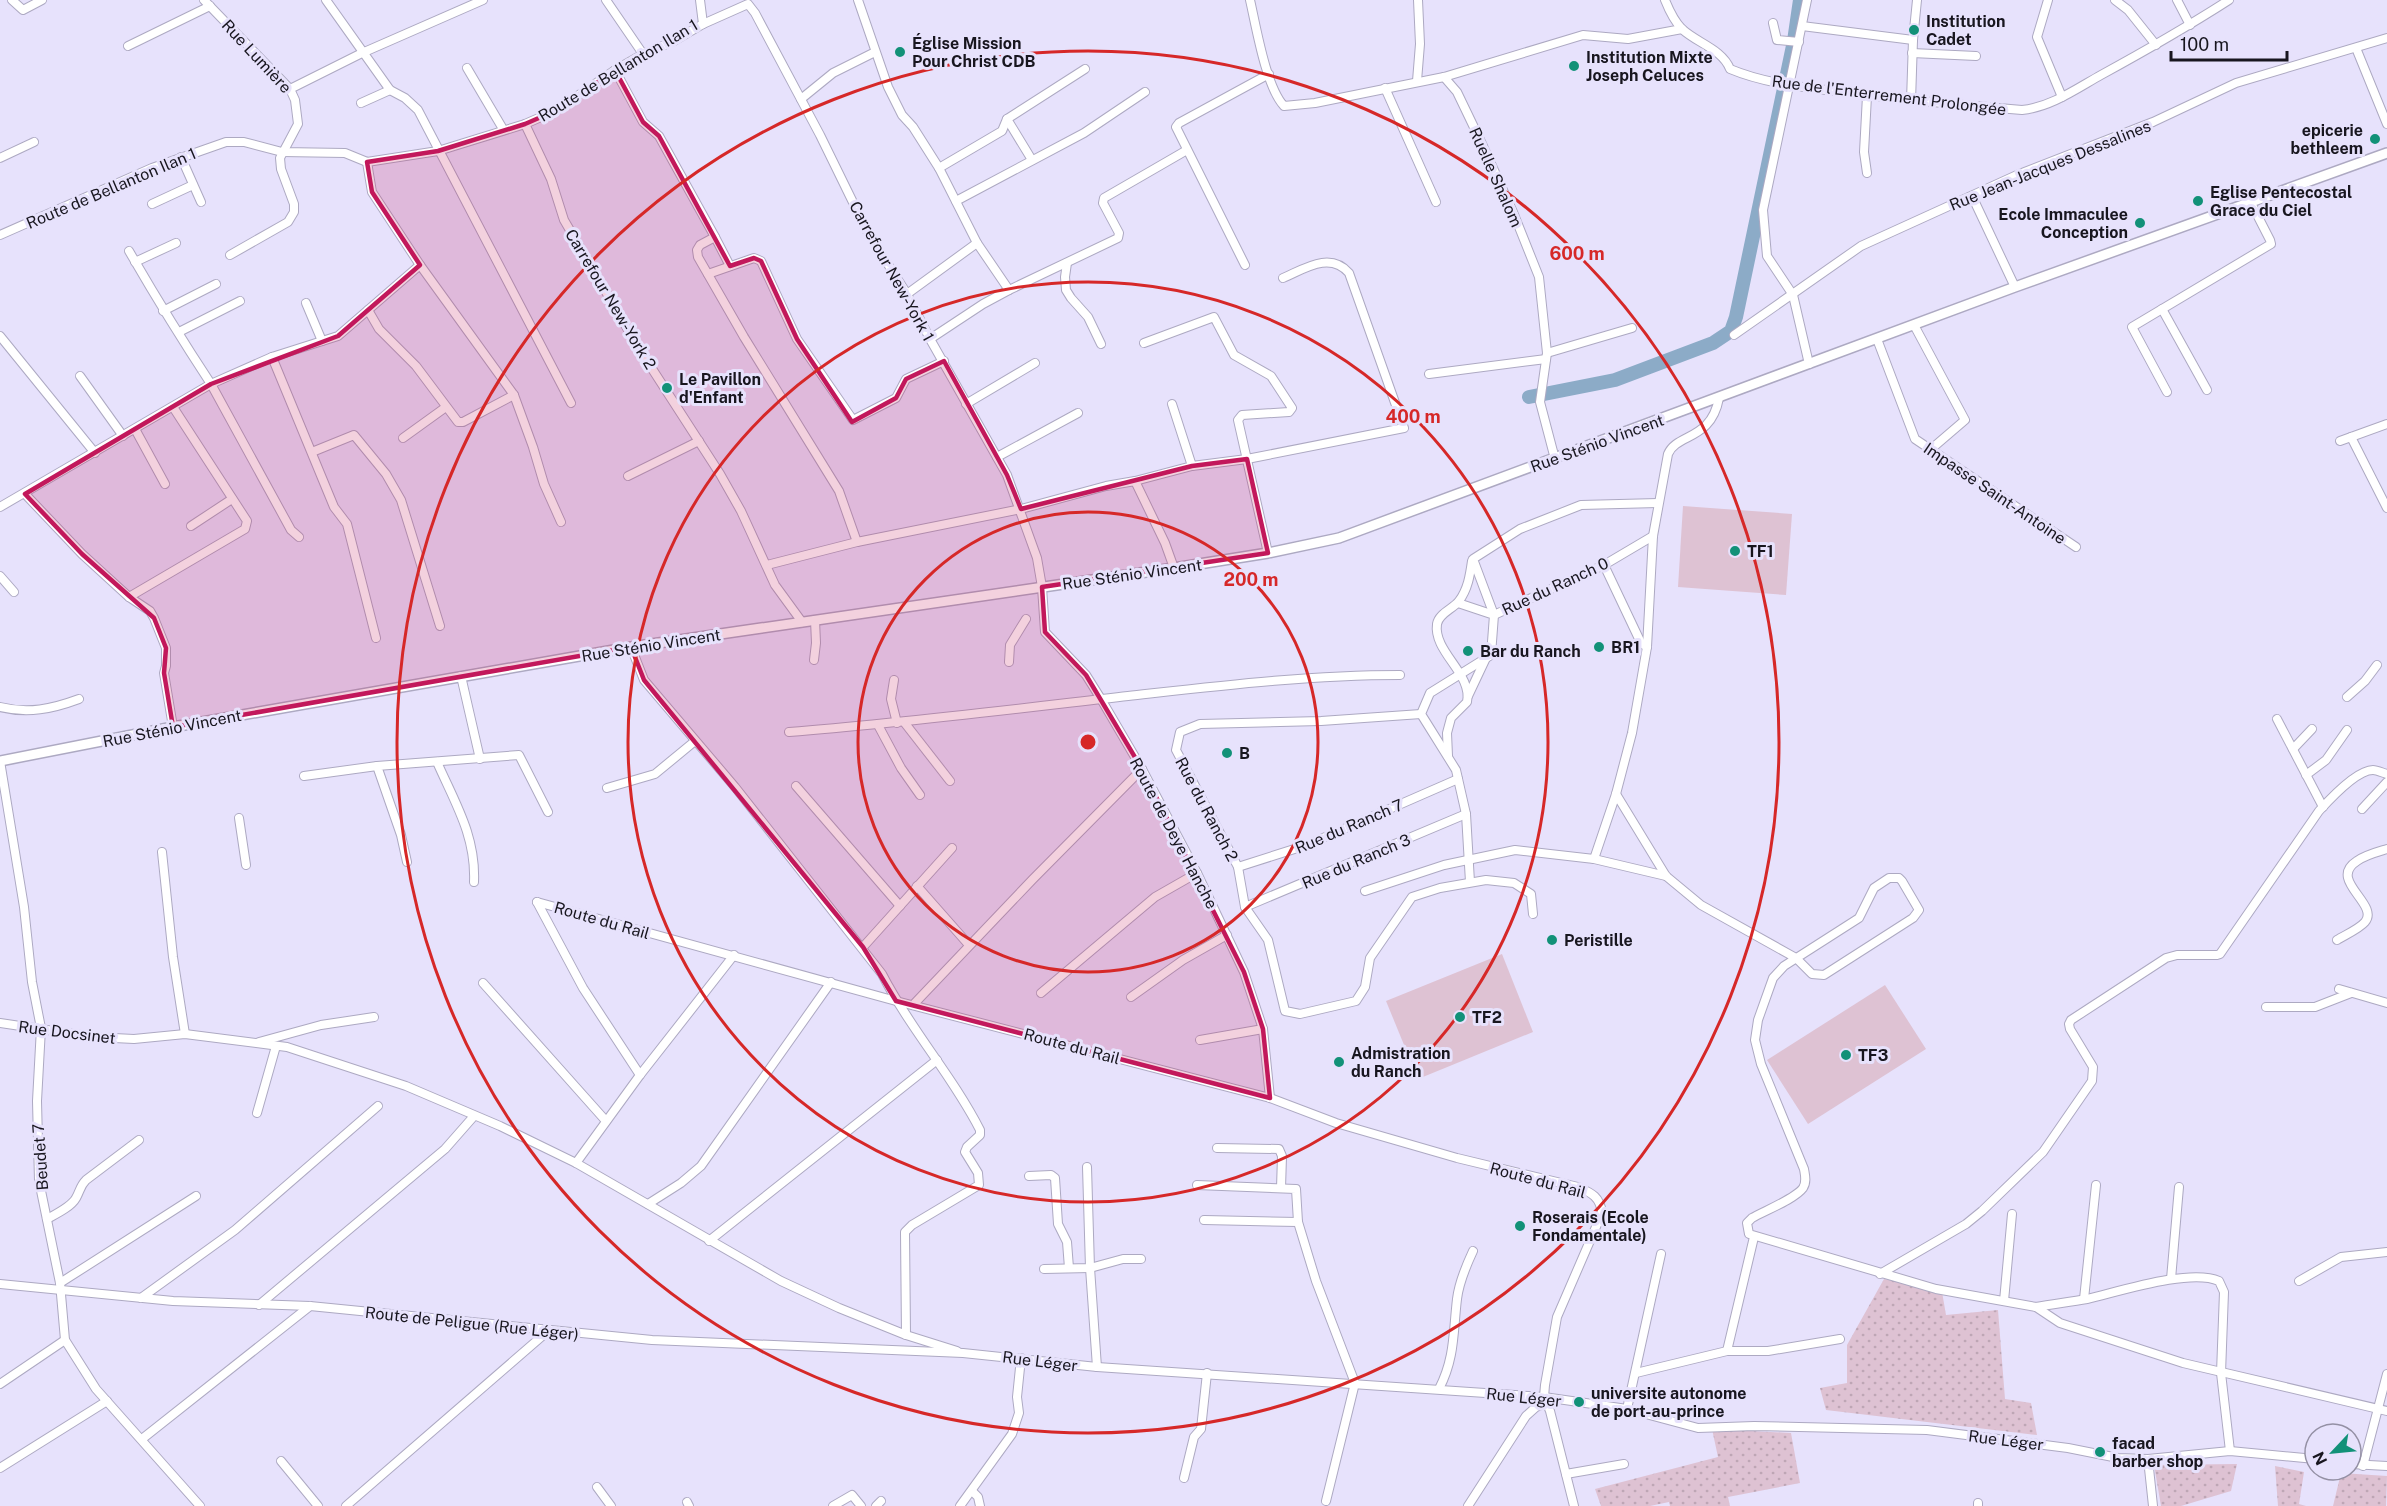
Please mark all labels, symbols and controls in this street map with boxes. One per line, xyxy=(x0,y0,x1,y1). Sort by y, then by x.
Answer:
place label: Institution Cadet xyxy=(1926,12,2005,49)
street label: Route de Bellanton Ilan 1 xyxy=(535,15,702,126)
street label: Rue Lumière xyxy=(218,16,295,97)
marker: Institution Cadet xyxy=(1907,23,1921,37)
scale bar xyxy=(2171,24,2286,62)
place label: Église Mission Pour Christ CDB xyxy=(912,33,1036,71)
text: 100 m xyxy=(2180,34,2229,55)
marker: Église Mission Pour Christ CDB xyxy=(893,45,907,59)
place label: Institution Mixte Joseph Celuces xyxy=(1586,48,1713,85)
marker: Institution Mixte Joseph Celuces xyxy=(1567,59,1581,73)
street label: Rue de l'Enterrement Prolongée xyxy=(1771,72,2007,119)
street label: Rue Jean-Jacques Dessalines xyxy=(1947,116,2154,215)
place label: epicerie bethleem xyxy=(2291,121,2363,158)
street label: Ruelle Shalom xyxy=(1465,124,1526,230)
marker: epicerie bethleem xyxy=(2368,132,2382,146)
street label: Route de Bellanton Ilan 1 xyxy=(23,144,199,233)
place label: Eglise Pentecostal Grace du Ciel xyxy=(2210,183,2352,220)
marker: Eglise Pentecostal Grace du Ciel xyxy=(2191,194,2205,208)
street label: Carrefour New-York 1 xyxy=(845,198,938,345)
place label: Ecole Immaculee Conception xyxy=(1998,205,2128,242)
marker: Ecole Immaculee Conception xyxy=(2133,216,2147,230)
street label: Carrefour New-York 2 xyxy=(561,226,660,373)
text: 600 m xyxy=(1549,243,1605,264)
place label: Le Pavillon d'Enfant xyxy=(679,370,761,407)
marker: Le Pavillon d'Enfant xyxy=(660,381,674,395)
text: 400 m xyxy=(1385,406,1441,427)
street label: Rue Sténio Vincent xyxy=(1528,410,1667,476)
street label: Impasse Saint-Antoine xyxy=(1920,439,2069,548)
place label: TF1 xyxy=(1747,542,1774,561)
marker: TF1 xyxy=(1728,544,1742,558)
street label: Rue du Ranch 0 xyxy=(1499,553,1612,619)
street label: Rue Sténio Vincent xyxy=(1061,555,1203,594)
text: 200 m xyxy=(1224,569,1278,590)
street label: Rue Sténio Vincent xyxy=(580,625,722,666)
place label: BR1 xyxy=(1611,638,1640,657)
marker: BR1 xyxy=(1592,640,1606,654)
place label: Bar du Ranch xyxy=(1480,642,1581,661)
marker: Bar du Ranch xyxy=(1461,644,1475,658)
street label: Rue Sténio Vincent xyxy=(101,706,243,751)
centre of rings xyxy=(1078,732,1098,752)
place label: B xyxy=(1239,744,1250,763)
marker: B xyxy=(1220,746,1234,760)
street label: Route de Deye Hanche xyxy=(1126,754,1221,912)
street label: Rue du Ranch 2 xyxy=(1171,754,1242,865)
street label: Rue du Ranch 7 xyxy=(1292,795,1406,858)
street label: Rue du Ranch 3 xyxy=(1299,830,1413,893)
street label: Route du Rail xyxy=(552,898,652,943)
place label: Peristille xyxy=(1564,931,1633,950)
marker: Peristille xyxy=(1545,933,1559,947)
place label: TF2 xyxy=(1472,1008,1502,1027)
marker: TF2 xyxy=(1453,1010,1467,1024)
street label: Rue Docsinet xyxy=(17,1017,117,1048)
street label: Route du Rail xyxy=(1022,1025,1122,1068)
place label: Admistration du Ranch xyxy=(1351,1044,1451,1081)
place label: TF3 xyxy=(1858,1046,1888,1065)
marker: TF3 xyxy=(1839,1048,1853,1062)
marker: Admistration du Ranch xyxy=(1332,1055,1346,1069)
street label: Beudet 7 xyxy=(29,1123,52,1191)
street label: Route du Rail xyxy=(1488,1159,1588,1202)
place label: Roserais (Ecole Fondamentale) xyxy=(1532,1208,1649,1245)
marker: Roserais (Ecole Fondamentale) xyxy=(1513,1219,1527,1233)
street label: Route de Peligue (Rue Léger) xyxy=(364,1303,580,1344)
street label: Rue Léger xyxy=(1001,1347,1079,1376)
street label: Rue Léger xyxy=(1485,1384,1563,1411)
place label: universite autonome de port-au-prince xyxy=(1591,1384,1747,1421)
marker: universite autonome de port-au-prince xyxy=(1572,1395,1586,1409)
north arrow xyxy=(2303,1422,2363,1482)
street label: Rue Léger xyxy=(1967,1426,2045,1455)
place label: facad barber shop xyxy=(2112,1434,2204,1471)
marker: facad barber shop xyxy=(2093,1445,2107,1459)
text: N xyxy=(2309,1449,2331,1468)

